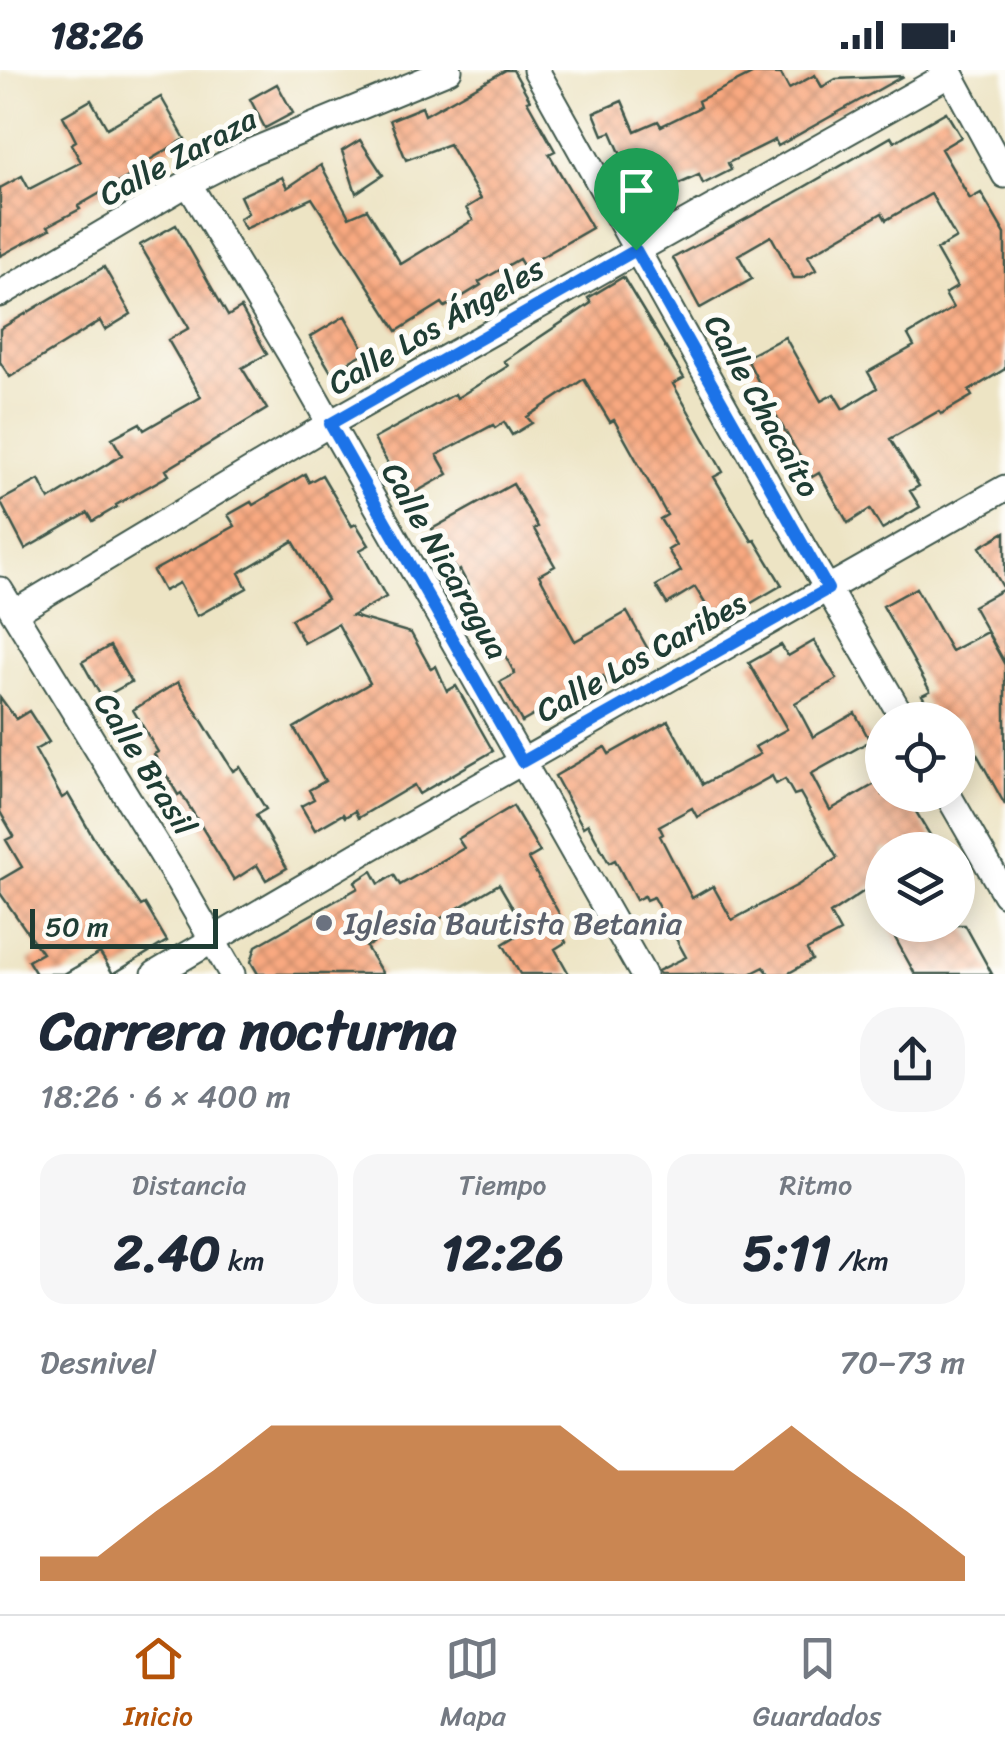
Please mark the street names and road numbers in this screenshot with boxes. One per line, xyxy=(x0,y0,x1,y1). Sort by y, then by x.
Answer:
street label: Calle Zaraza xyxy=(89,91,268,223)
street label: Calle Los Ángeles xyxy=(317,241,555,411)
street label: Calle Chacaíto xyxy=(688,303,836,509)
street label: Calle Nicaragua xyxy=(365,451,525,671)
street label: Calle Los Caribes xyxy=(525,575,757,739)
street label: Calle Brasil xyxy=(78,680,212,848)

